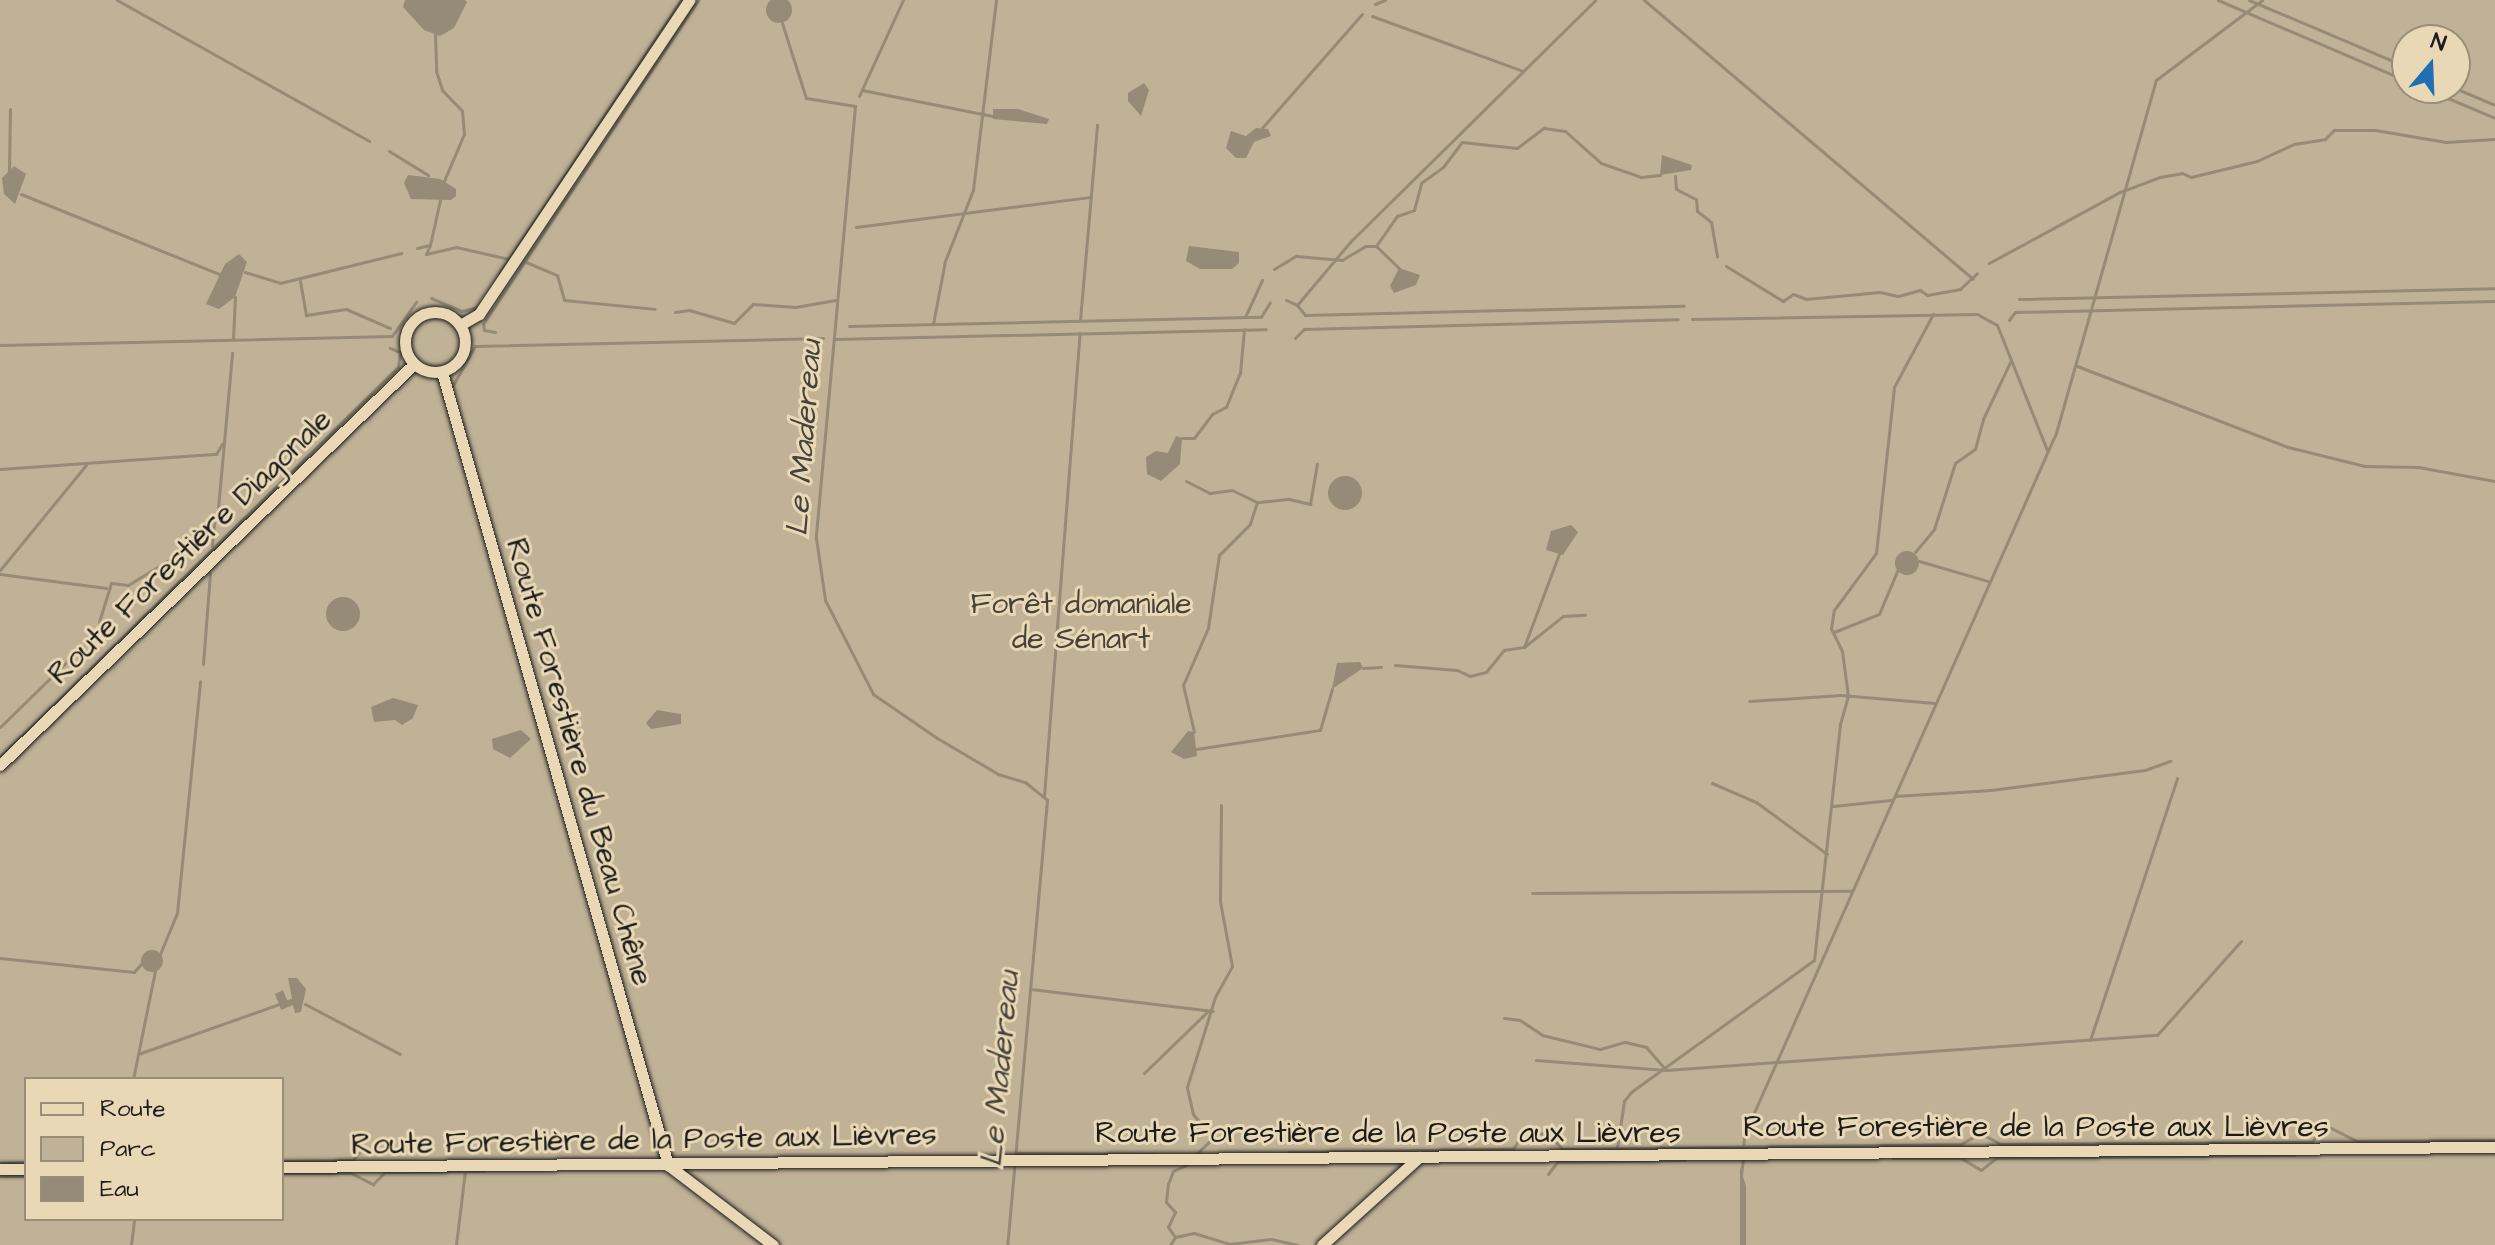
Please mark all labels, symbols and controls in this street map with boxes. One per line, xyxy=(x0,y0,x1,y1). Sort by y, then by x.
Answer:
north arrow xyxy=(2391,24,2471,104)
text: N xyxy=(2427,26,2450,60)
water label: Le Madereau xyxy=(779,339,831,537)
street label: Route Forestière Diagonale xyxy=(41,402,339,692)
street label: Route Forestière du Beau Chêne xyxy=(498,534,660,990)
park label: Forêt domaniale de Sénart xyxy=(970,586,1192,656)
water label: Le Madereau xyxy=(973,970,1029,1168)
legend xyxy=(24,1077,284,1221)
text: Route xyxy=(100,1092,165,1126)
street label: Route Forestière de la Poste aux Lièvres xyxy=(1743,1109,2329,1145)
street label: Route Forestière de la Poste aux Lièvres xyxy=(1095,1115,1681,1151)
street label: Route Forestière de la Poste aux Lièvres xyxy=(351,1117,937,1163)
text: Parc xyxy=(100,1132,156,1166)
text: Eau xyxy=(100,1172,139,1206)

